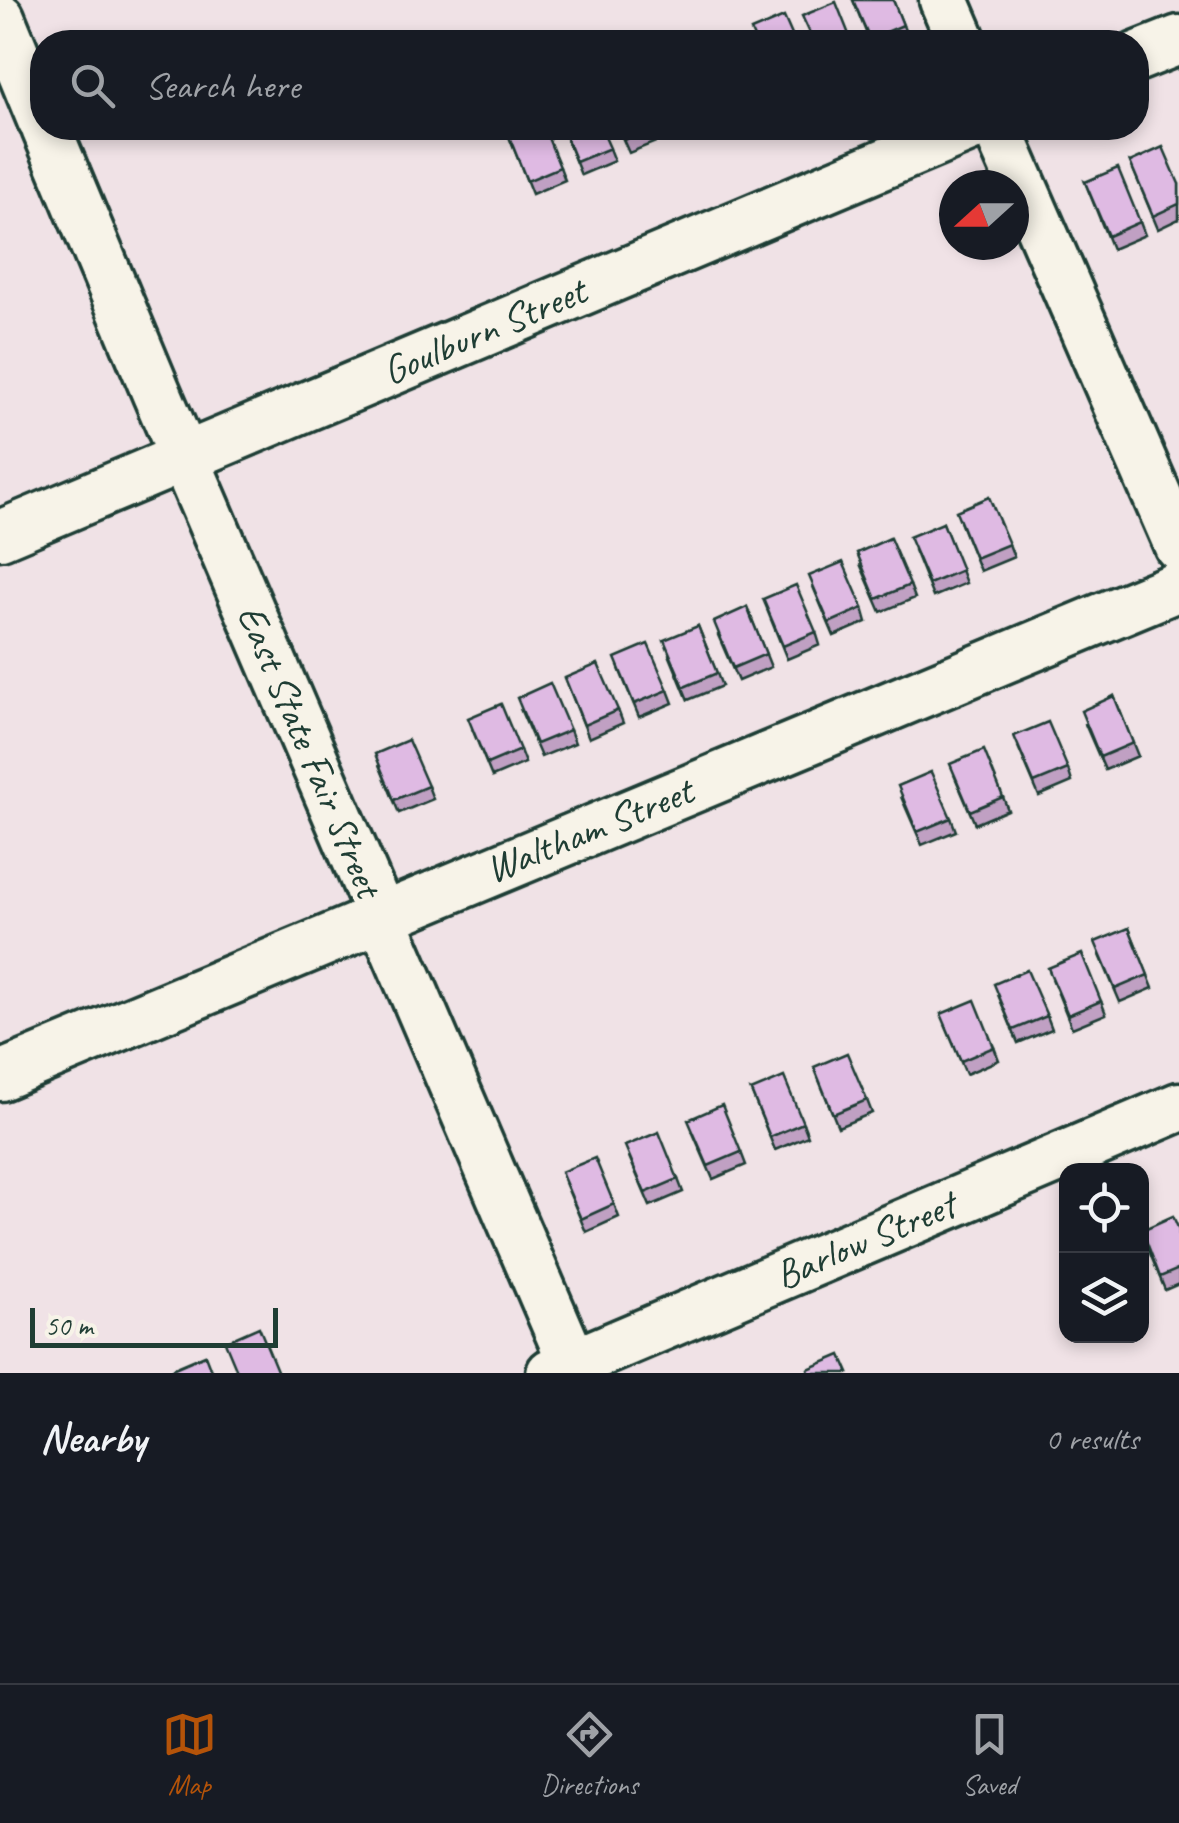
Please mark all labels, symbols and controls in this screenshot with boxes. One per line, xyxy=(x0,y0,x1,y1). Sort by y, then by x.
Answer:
search box xyxy=(30,30,1149,140)
icon: search xyxy=(65,58,120,113)
text: Search here xyxy=(145,62,300,109)
north arrow xyxy=(939,170,1029,260)
street label: Goulburn Street xyxy=(375,264,597,396)
street label: East State Fair Street xyxy=(226,598,395,908)
street label: Waltham Street xyxy=(478,764,703,894)
map controls xyxy=(1059,1163,1149,1343)
button: locate xyxy=(1059,1163,1149,1253)
street label: Barlow Street xyxy=(767,1177,968,1300)
button: layers xyxy=(1059,1253,1149,1343)
scale bar xyxy=(30,1303,278,1348)
text: 50 m xyxy=(45,1308,93,1343)
text: Nearby xyxy=(40,1412,146,1465)
text: 0 results xyxy=(1045,1418,1139,1459)
tab: Map xyxy=(162,1707,217,1802)
tab: Directions xyxy=(541,1707,638,1802)
tab: Saved xyxy=(962,1707,1017,1802)

